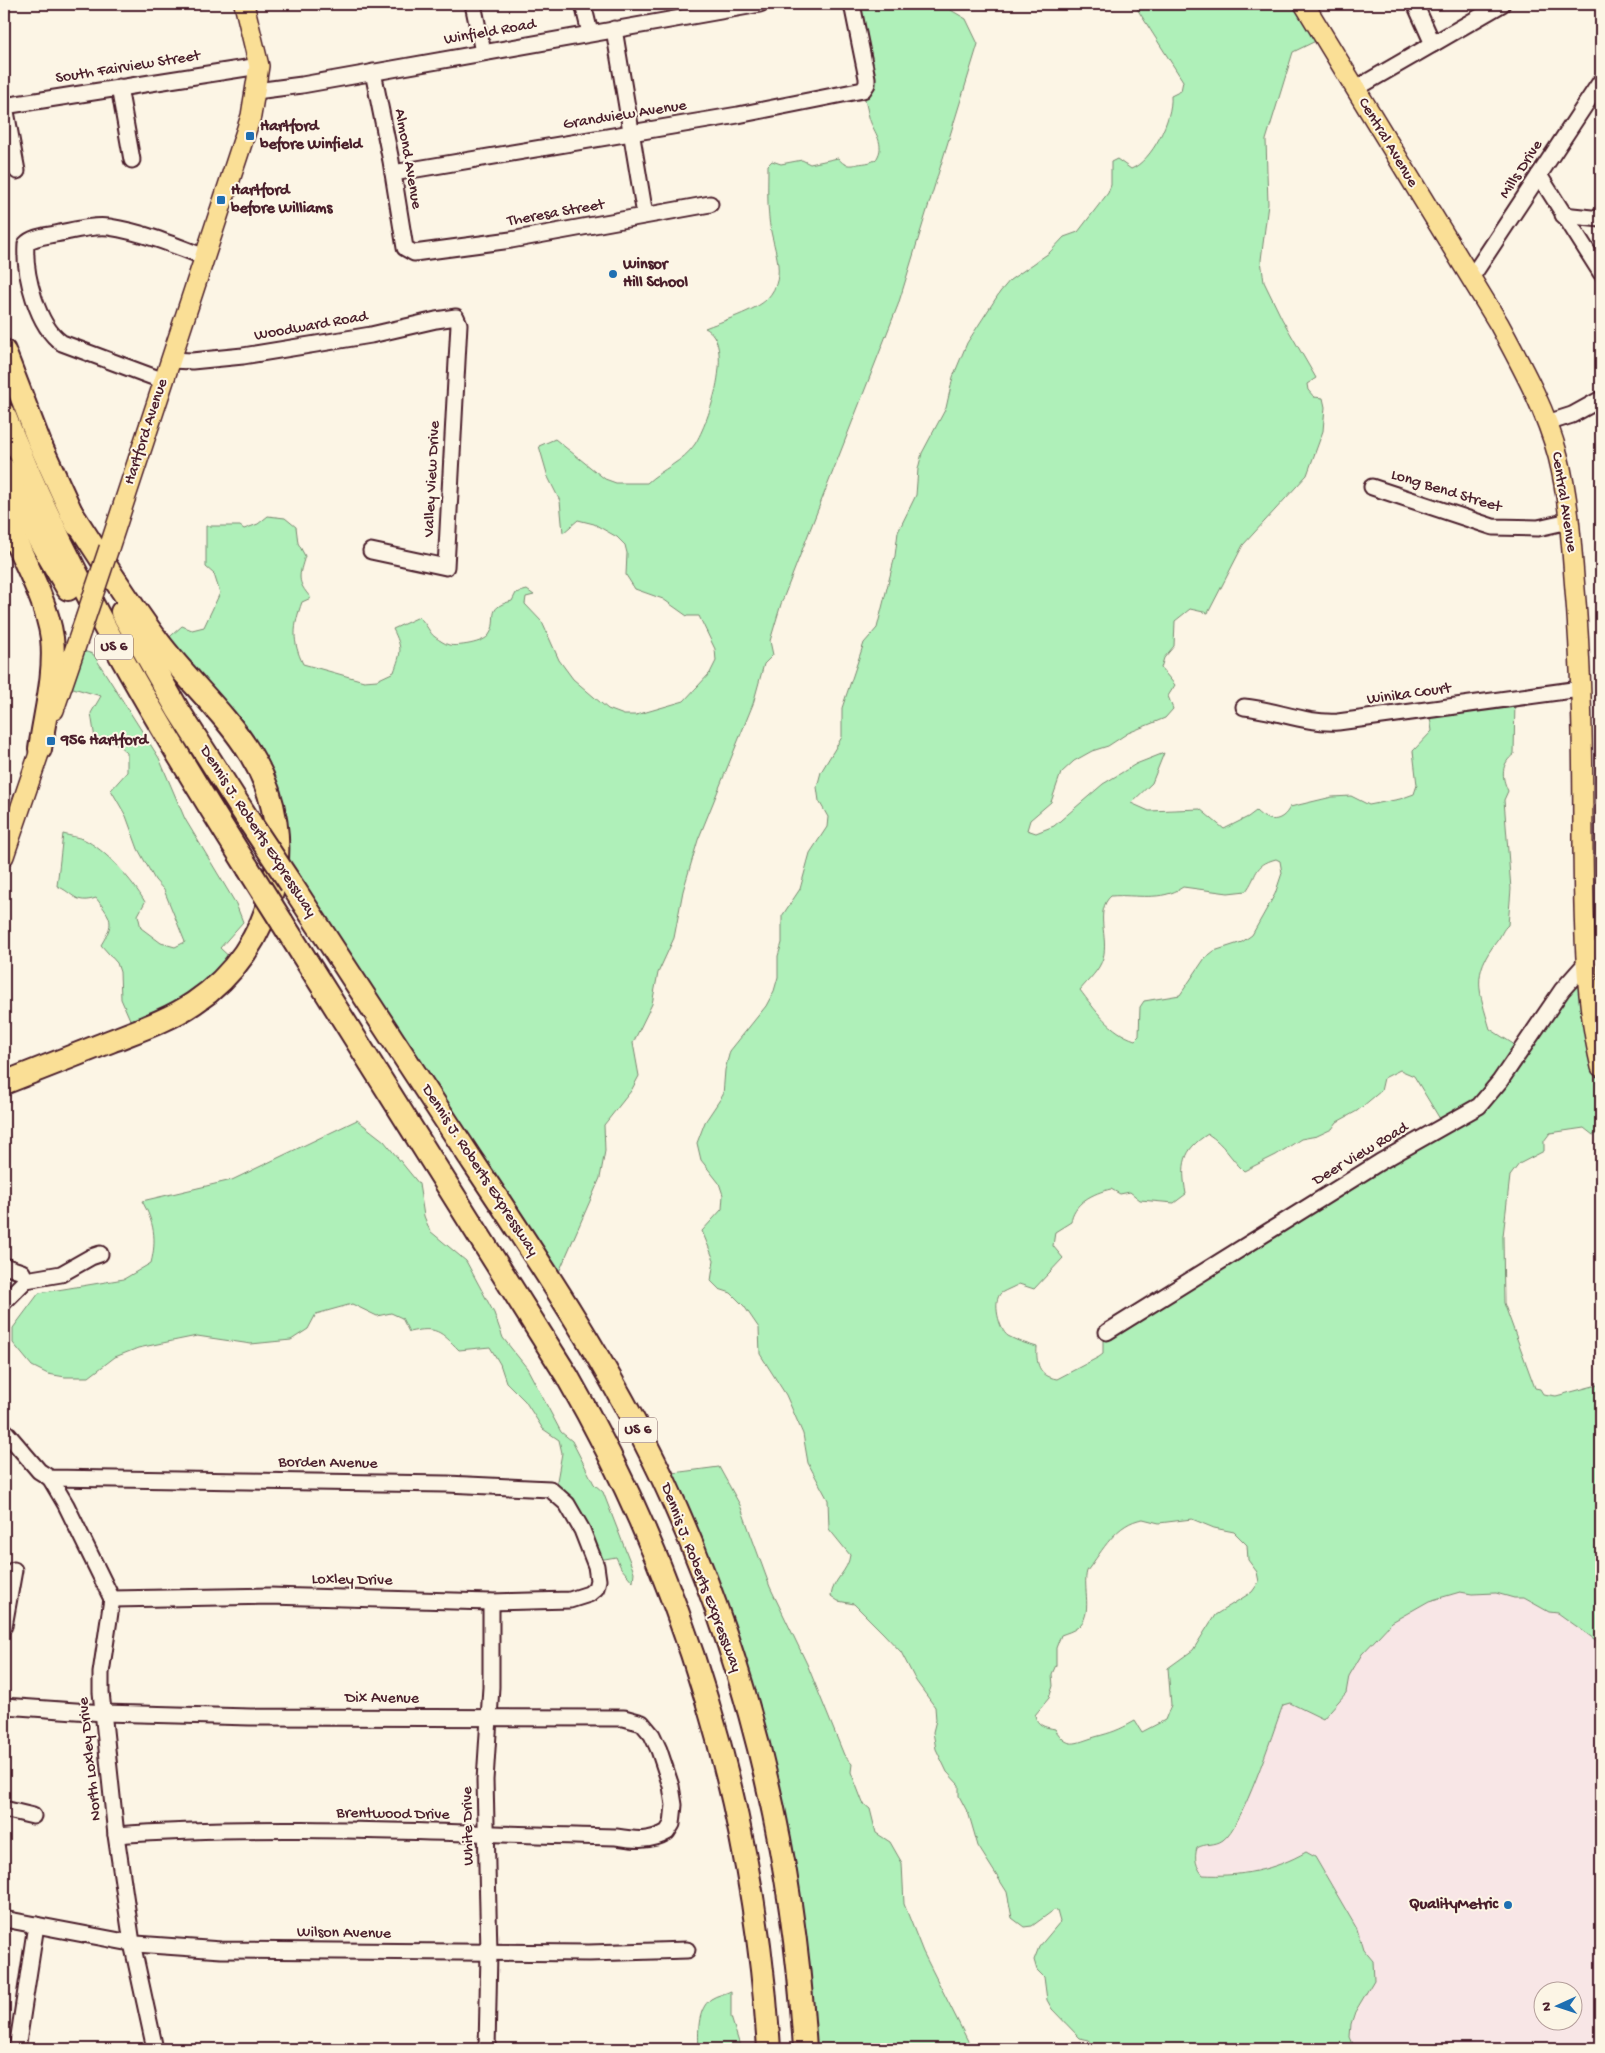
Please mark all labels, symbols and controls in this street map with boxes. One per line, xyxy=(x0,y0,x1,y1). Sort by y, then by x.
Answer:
street label: Winfield Road xyxy=(443,15,539,50)
street label: South Fairview Street xyxy=(54,47,203,89)
street label: Central Avenue xyxy=(1353,95,1422,192)
street label: Grandview Avenue xyxy=(562,97,689,135)
street label: Almond Avenue xyxy=(389,107,425,211)
place label: Hartford before Winfield xyxy=(259,117,363,155)
marker: Hartford before Winfield xyxy=(244,130,256,142)
street label: Mills Drive xyxy=(1496,136,1548,203)
place label: Hartford before Williams xyxy=(230,181,333,219)
marker: Hartford before Williams xyxy=(215,194,227,206)
street label: Theresa Street xyxy=(505,196,607,232)
place label: Winsor Hill School xyxy=(622,256,689,293)
marker: Winsor Hill School xyxy=(607,268,619,280)
street label: Woodward Road xyxy=(253,307,371,346)
street label: Hartford Avenue xyxy=(121,376,173,487)
street label: Valley View Drive xyxy=(420,420,446,539)
street label: Central Avenue xyxy=(1546,451,1580,554)
street label: Long Bend Street xyxy=(1388,466,1505,518)
road number: US 6 xyxy=(95,634,133,660)
street label: Winika Court xyxy=(1366,679,1454,710)
place label: 956 Hartford xyxy=(60,731,149,751)
marker: 956 Hartford xyxy=(45,735,57,747)
street label: Dennis J. Roberts Expressway xyxy=(194,742,320,921)
street label: Dennis J. Roberts Expressway xyxy=(416,1081,542,1260)
street label: Deer View Road xyxy=(1309,1118,1414,1192)
road number: US 6 xyxy=(619,1418,657,1442)
street label: Borden Avenue xyxy=(277,1454,379,1474)
street label: Dennis J. Roberts Expressway xyxy=(655,1480,745,1675)
street label: Loxley Drive xyxy=(311,1571,393,1591)
street label: Dix Avenue xyxy=(344,1690,420,1709)
street label: North Loxley Drive xyxy=(75,1695,107,1822)
street label: White Drive xyxy=(459,1786,479,1866)
street label: Brentwood Drive xyxy=(335,1804,451,1826)
place label: QualityMetric xyxy=(1409,1896,1500,1915)
marker: QualityMetric xyxy=(1502,1899,1514,1911)
street label: Wilson Avenue xyxy=(297,1924,392,1944)
north arrow xyxy=(1532,1980,1582,2030)
text: N xyxy=(1539,2002,1556,2012)

